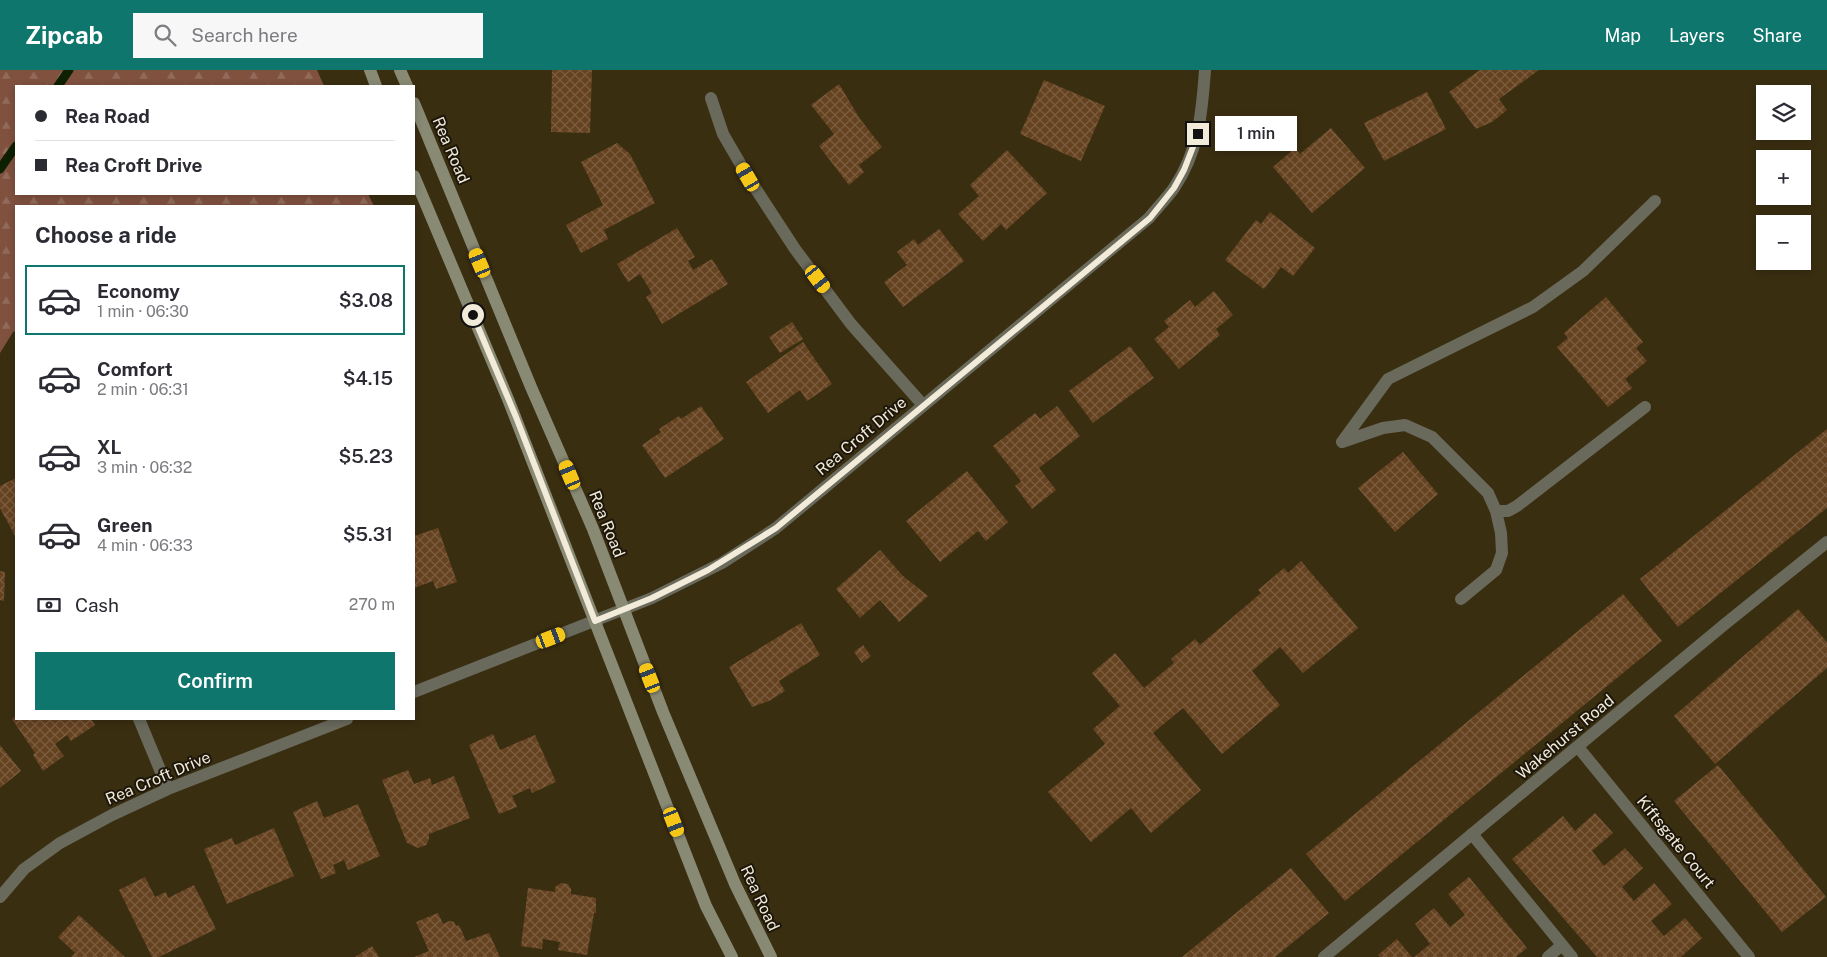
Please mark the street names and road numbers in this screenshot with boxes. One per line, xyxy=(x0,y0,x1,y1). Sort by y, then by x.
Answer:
street label: Rea Road xyxy=(429,114,473,186)
street label: Rea Croft Drive xyxy=(812,393,910,479)
street label: Rea Road xyxy=(585,488,629,560)
street label: Wakehurst Road xyxy=(1512,691,1618,783)
street label: Rea Croft Drive xyxy=(103,747,213,809)
street label: Kiftsgate Court xyxy=(1633,792,1719,892)
street label: Rea Road xyxy=(737,862,783,934)

